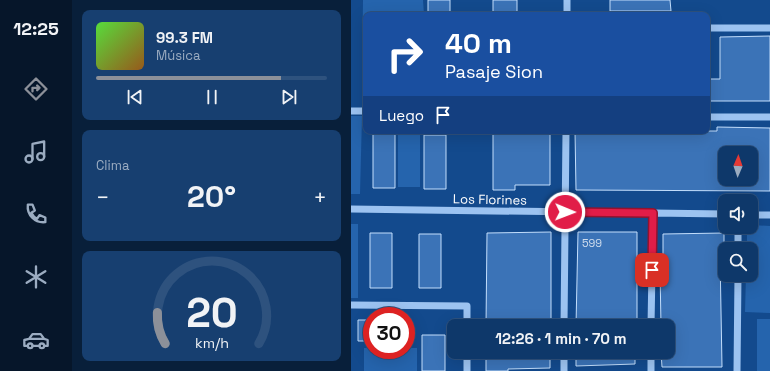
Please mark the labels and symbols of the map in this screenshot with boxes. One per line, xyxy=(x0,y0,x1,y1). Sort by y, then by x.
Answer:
north arrow xyxy=(718,146,758,186)
street label: Los Florines xyxy=(453,190,527,209)
position arrow xyxy=(544,191,586,233)
house number: 599 xyxy=(582,236,602,250)
pin xyxy=(635,253,669,287)
speed limit sign: 30 xyxy=(363,307,415,359)

